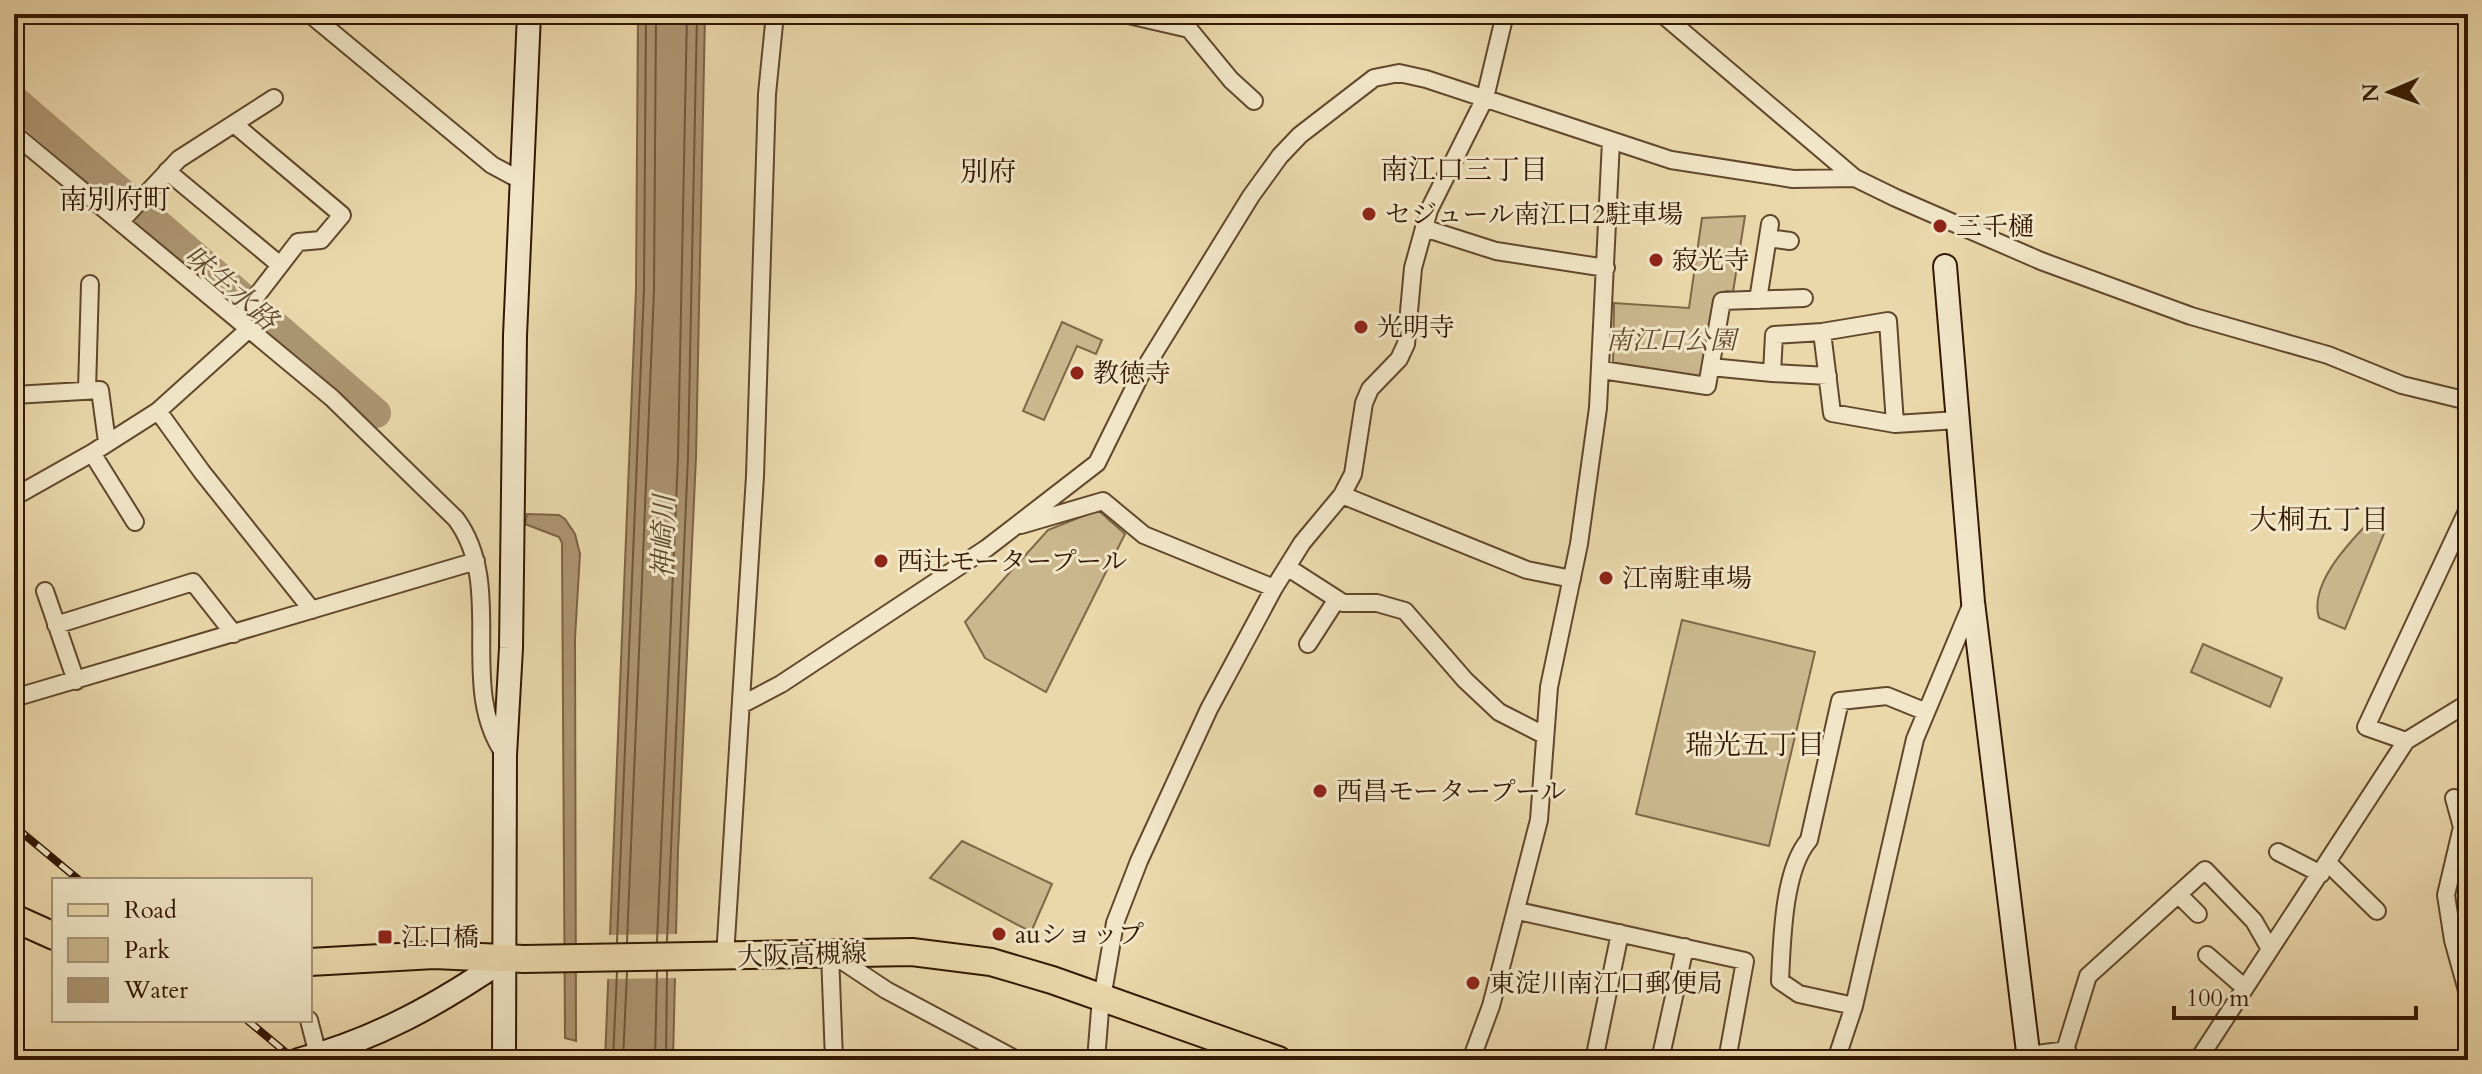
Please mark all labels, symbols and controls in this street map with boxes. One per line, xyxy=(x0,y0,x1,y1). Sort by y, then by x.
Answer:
north arrow xyxy=(2350,52,2430,132)
text: N xyxy=(2356,83,2386,103)
district label: 南江口三丁目 xyxy=(1380,151,1548,189)
district label: 別府 xyxy=(960,153,1016,191)
district label: 南別府町 xyxy=(59,181,171,219)
place label: セジュール南江口2駐車場 xyxy=(1385,197,1683,232)
marker: セジュール南江口2駐車場 xyxy=(1360,205,1378,223)
place label: 三千樋 xyxy=(1956,209,2034,244)
marker: 三千樋 xyxy=(1931,217,1949,235)
water label: 味生水路 xyxy=(176,237,287,340)
place label: 寂光寺 xyxy=(1672,243,1750,278)
marker: 寂光寺 xyxy=(1647,251,1665,269)
place label: 光明寺 xyxy=(1377,310,1455,345)
marker: 光明寺 xyxy=(1352,318,1370,336)
park label: 南江口公園 xyxy=(1606,323,1740,358)
place label: 教徳寺 xyxy=(1093,356,1171,391)
marker: 教徳寺 xyxy=(1068,364,1086,382)
water label: 神崎川 xyxy=(644,492,684,579)
district label: 大桐五丁目 xyxy=(2249,501,2389,539)
place label: 西辻モータープール xyxy=(897,544,1127,579)
marker: 西辻モータープール xyxy=(872,552,890,570)
place label: 江南駐車場 xyxy=(1622,561,1752,596)
marker: 江南駐車場 xyxy=(1597,569,1615,587)
district label: 瑞光五丁目 xyxy=(1685,726,1825,764)
place label: 西昌モータープール xyxy=(1336,774,1566,809)
marker: 西昌モータープール xyxy=(1311,782,1329,800)
legend xyxy=(52,878,312,1022)
text: Road xyxy=(124,894,177,927)
place label: auショップ xyxy=(1015,917,1144,952)
place label: 江口橋 xyxy=(401,920,479,955)
marker: auショップ xyxy=(990,925,1008,943)
marker: 江口橋 xyxy=(376,928,394,946)
text: Park xyxy=(124,934,170,967)
street label: 大阪高槻線 xyxy=(736,935,868,975)
place label: 東淀川南江口郵便局 xyxy=(1489,966,1723,1001)
scale bar xyxy=(2174,970,2416,1020)
text: Water xyxy=(123,974,188,1007)
marker: 東淀川南江口郵便局 xyxy=(1464,974,1482,992)
text: 100 m xyxy=(2186,982,2250,1015)

